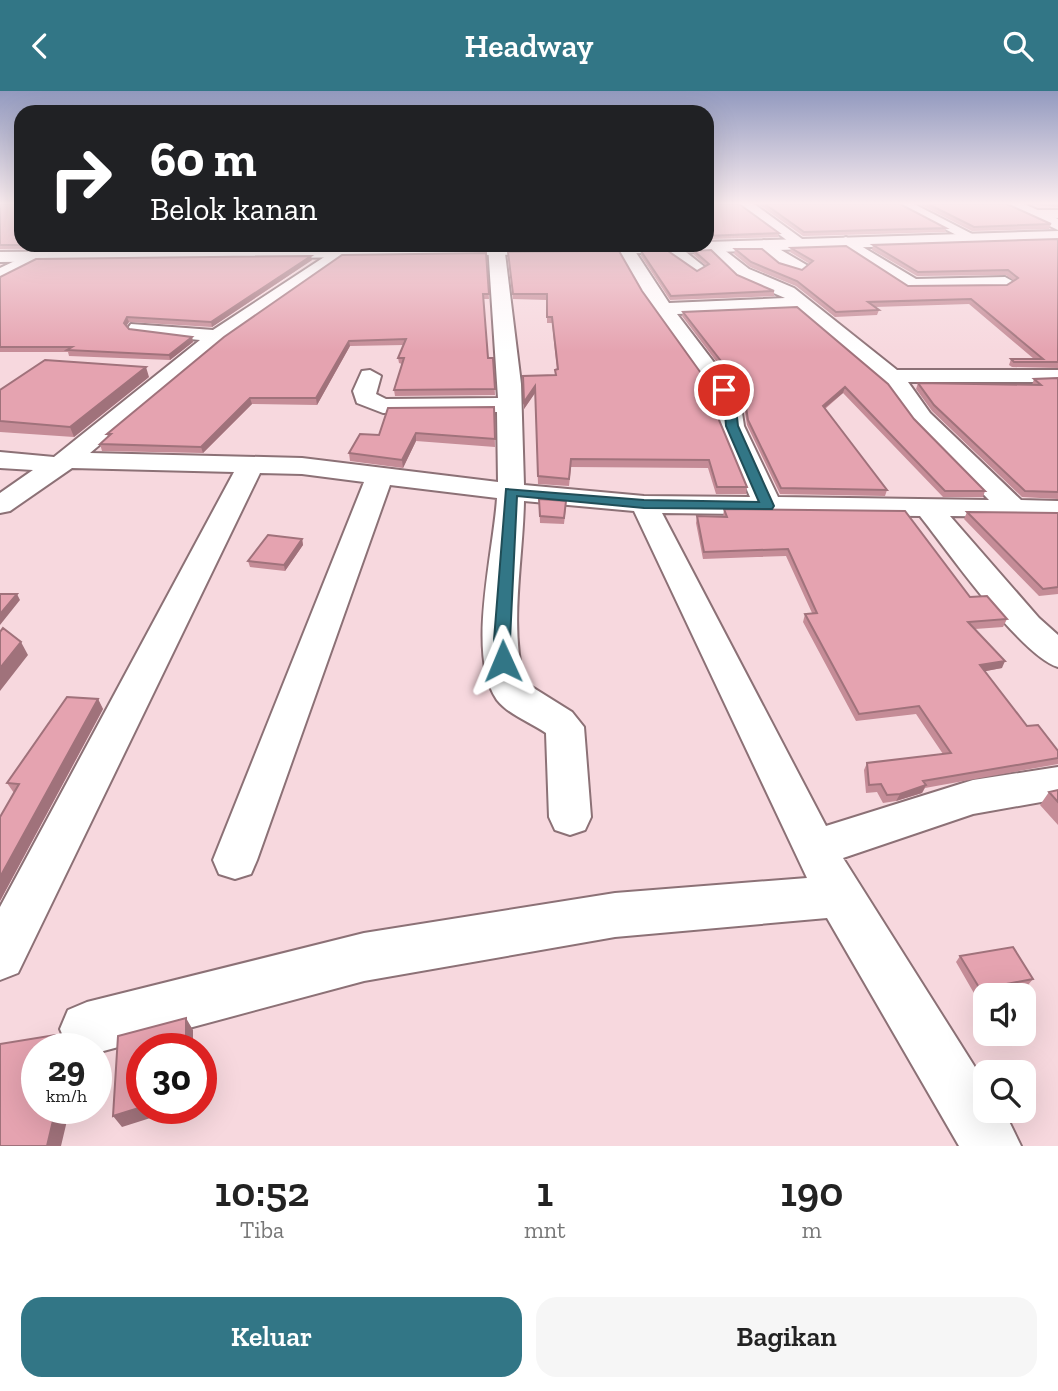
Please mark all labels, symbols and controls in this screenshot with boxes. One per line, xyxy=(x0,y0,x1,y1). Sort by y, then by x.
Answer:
icon: back xyxy=(21,27,59,65)
text: Headway xyxy=(465,27,593,65)
icon: search xyxy=(999,27,1037,65)
text: 60 m xyxy=(150,130,257,189)
icon: right xyxy=(35,133,126,224)
text: Belok kanan xyxy=(150,190,317,228)
pin xyxy=(694,360,754,420)
icon: arrive xyxy=(705,371,743,409)
position arrow xyxy=(466,624,540,698)
map controls xyxy=(973,983,1036,1123)
button: sound xyxy=(973,983,1036,1046)
speed limit sign: 30 xyxy=(126,1033,217,1124)
text: 29 xyxy=(48,1048,85,1090)
button: search xyxy=(973,1060,1036,1123)
text: km/h xyxy=(46,1085,87,1107)
text: 10:52 xyxy=(215,1166,309,1217)
text: 1 xyxy=(536,1166,553,1217)
text: 190 xyxy=(780,1166,843,1217)
text: Tiba xyxy=(240,1216,284,1244)
text: mnt xyxy=(524,1216,566,1244)
text: m xyxy=(802,1216,822,1244)
button: Keluar xyxy=(21,1297,522,1377)
button: Bagikan xyxy=(536,1297,1037,1377)

